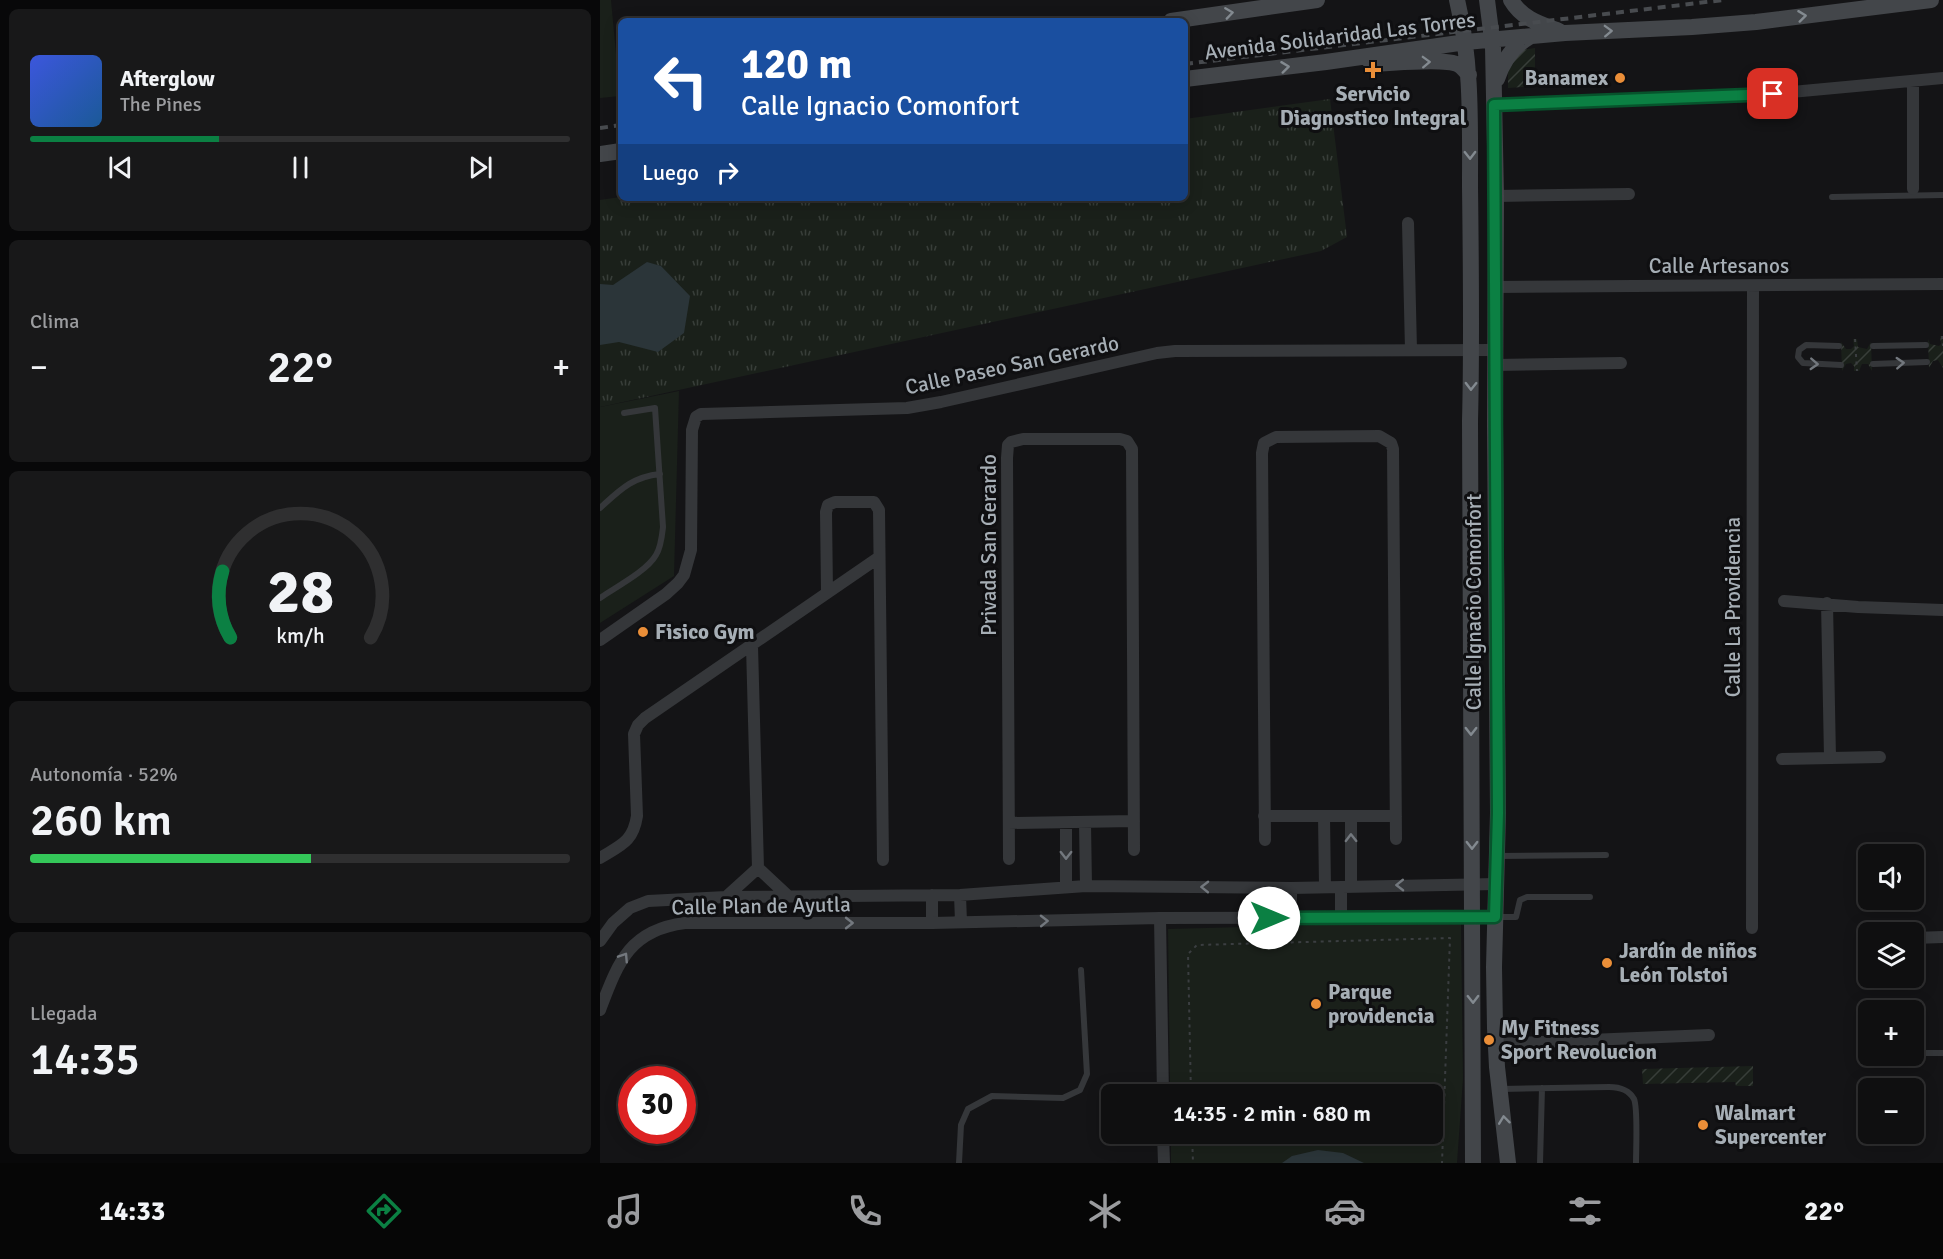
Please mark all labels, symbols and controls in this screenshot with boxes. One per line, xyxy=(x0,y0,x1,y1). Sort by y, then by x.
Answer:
street label: Avenida Solidaridad Las Torres xyxy=(1203,6,1477,66)
one-way arrow xyxy=(1224,7,1233,19)
one-way arrow xyxy=(1797,11,1807,23)
one-way arrow xyxy=(1603,24,1612,37)
text: 120 m xyxy=(741,39,852,90)
icon: left xyxy=(642,42,720,120)
one-way arrow xyxy=(1421,56,1430,68)
one-way arrow xyxy=(1280,61,1289,74)
marker: Servicio Diagnostico Integral xyxy=(1364,61,1382,79)
text: Afterglow xyxy=(120,65,215,92)
place label: Banamex xyxy=(1525,65,1609,91)
pin xyxy=(1747,68,1798,119)
marker: Banamex xyxy=(1613,71,1627,85)
icon: arrive xyxy=(1756,77,1789,110)
place label: Servicio Diagnostico Integral xyxy=(1280,81,1467,131)
text: Calle Ignacio Comonfort xyxy=(741,90,1020,123)
text: The Pines xyxy=(120,92,202,117)
one-way arrow xyxy=(1464,150,1476,159)
icon: previous xyxy=(104,151,137,184)
icon: pause xyxy=(284,151,317,184)
icon: next xyxy=(464,151,497,184)
icon: right xyxy=(711,156,744,189)
text: Luego xyxy=(642,159,699,186)
street label: Calle Artesanos xyxy=(1649,253,1789,279)
text: Clima xyxy=(30,309,79,334)
street label: Calle Paseo San Gerardo xyxy=(903,330,1121,400)
text: 22° xyxy=(267,340,333,395)
text: − xyxy=(30,347,48,388)
text: + xyxy=(552,347,570,388)
one-way arrow xyxy=(1896,357,1905,370)
one-way arrow xyxy=(1810,358,1819,371)
one-way arrow xyxy=(1465,381,1477,390)
street label: Privada San Gerardo xyxy=(976,454,1002,636)
street label: Calle Ignacio Comonfort xyxy=(1461,494,1487,710)
street label: Calle La Providencia xyxy=(1720,517,1746,697)
text: 28 xyxy=(266,554,334,631)
place label: Fisico Gym xyxy=(655,619,755,645)
text: km/h xyxy=(276,624,324,650)
marker: Fisico Gym xyxy=(636,625,650,639)
one-way arrow xyxy=(1465,727,1478,736)
text: Autonomía · 52% xyxy=(30,762,178,787)
text: 260 km xyxy=(30,793,172,848)
one-way arrow xyxy=(1345,833,1357,842)
one-way arrow xyxy=(1466,840,1478,849)
map controls xyxy=(1858,844,1924,1144)
button: sound xyxy=(1858,844,1924,910)
one-way arrow xyxy=(1060,850,1072,859)
one-way arrow xyxy=(1395,879,1404,892)
one-way arrow xyxy=(1200,881,1209,893)
position arrow xyxy=(1237,886,1301,950)
street label: Calle Plan de Ayutla xyxy=(671,891,851,921)
one-way arrow xyxy=(1039,914,1048,927)
one-way arrow xyxy=(844,917,853,929)
button: layers xyxy=(1858,922,1924,988)
place label: Jardín de niños León Tolstoi xyxy=(1619,938,1757,988)
one-way arrow xyxy=(616,953,628,963)
marker: Jardín de niños León Tolstoi xyxy=(1600,956,1614,970)
place label: Parque providencia xyxy=(1328,979,1435,1029)
one-way arrow xyxy=(1467,995,1479,1004)
marker: Parque providencia xyxy=(1309,997,1323,1011)
button: + xyxy=(1858,1000,1924,1066)
text: Llegada xyxy=(30,1001,97,1026)
place label: My Fitness Sport Revolucion xyxy=(1501,1015,1657,1065)
text: 14:35 xyxy=(30,1032,140,1087)
marker: My Fitness Sport Revolucion xyxy=(1482,1033,1496,1047)
speed limit sign: 30 xyxy=(618,1066,696,1144)
button: − xyxy=(1858,1078,1924,1144)
text: 14:35 · 2 min · 680 m xyxy=(1173,1100,1371,1127)
place label: Walmart Supercenter xyxy=(1715,1100,1827,1150)
one-way arrow xyxy=(1498,1115,1511,1124)
marker: Walmart Supercenter xyxy=(1696,1118,1710,1132)
icon: directions xyxy=(363,1190,405,1232)
icon: music xyxy=(604,1190,646,1232)
icon: phone xyxy=(844,1190,886,1232)
icon: climate xyxy=(1084,1190,1126,1232)
icon: car xyxy=(1324,1190,1366,1232)
icon: filters xyxy=(1564,1190,1606,1232)
text: 14:33 xyxy=(99,1195,165,1228)
text: 22° xyxy=(1804,1195,1844,1228)

